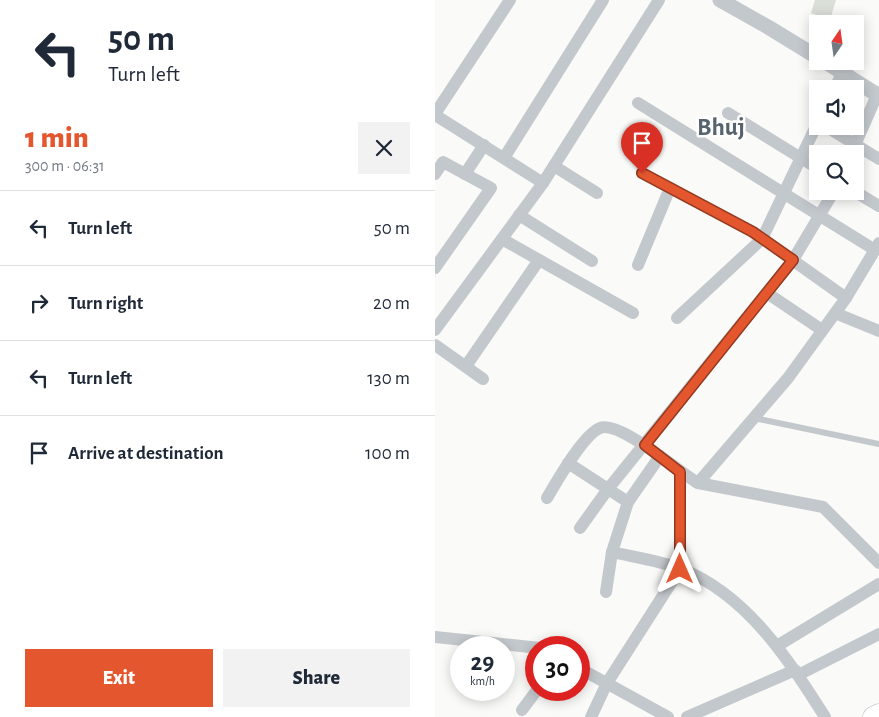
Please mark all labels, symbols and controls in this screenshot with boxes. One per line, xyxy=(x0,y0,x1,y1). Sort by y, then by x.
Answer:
north arrow xyxy=(809,15,864,70)
map controls xyxy=(809,15,864,200)
icon: left xyxy=(25,20,90,85)
text: 50 m xyxy=(108,22,175,57)
text: Turn left xyxy=(108,63,180,85)
button: sound xyxy=(809,80,864,135)
district label: Bhuj xyxy=(697,115,745,140)
button: close xyxy=(358,122,410,174)
pin xyxy=(621,122,663,173)
text: 1 min xyxy=(25,123,89,153)
icon: arrive xyxy=(628,129,656,157)
button: search xyxy=(809,145,864,200)
text: 300 m · 06:31 xyxy=(25,158,105,174)
icon: left xyxy=(25,214,53,242)
text: Turn left xyxy=(68,219,132,238)
text: 50 m xyxy=(374,219,410,238)
icon: right xyxy=(25,289,53,317)
text: Turn right xyxy=(68,294,143,313)
text: 20 m xyxy=(373,294,410,313)
icon: left xyxy=(25,364,53,392)
text: Turn left xyxy=(68,369,132,388)
text: 130 m xyxy=(367,369,410,388)
icon: arrive xyxy=(25,439,53,467)
text: Arrive at destination xyxy=(68,444,224,463)
text: 100 m xyxy=(365,444,410,463)
position arrow xyxy=(653,542,705,594)
speed limit sign: 30 xyxy=(525,636,590,701)
button: Exit xyxy=(25,649,213,707)
button: Share xyxy=(223,649,410,707)
text: 29 xyxy=(471,650,494,675)
text: km/h xyxy=(470,675,495,687)

